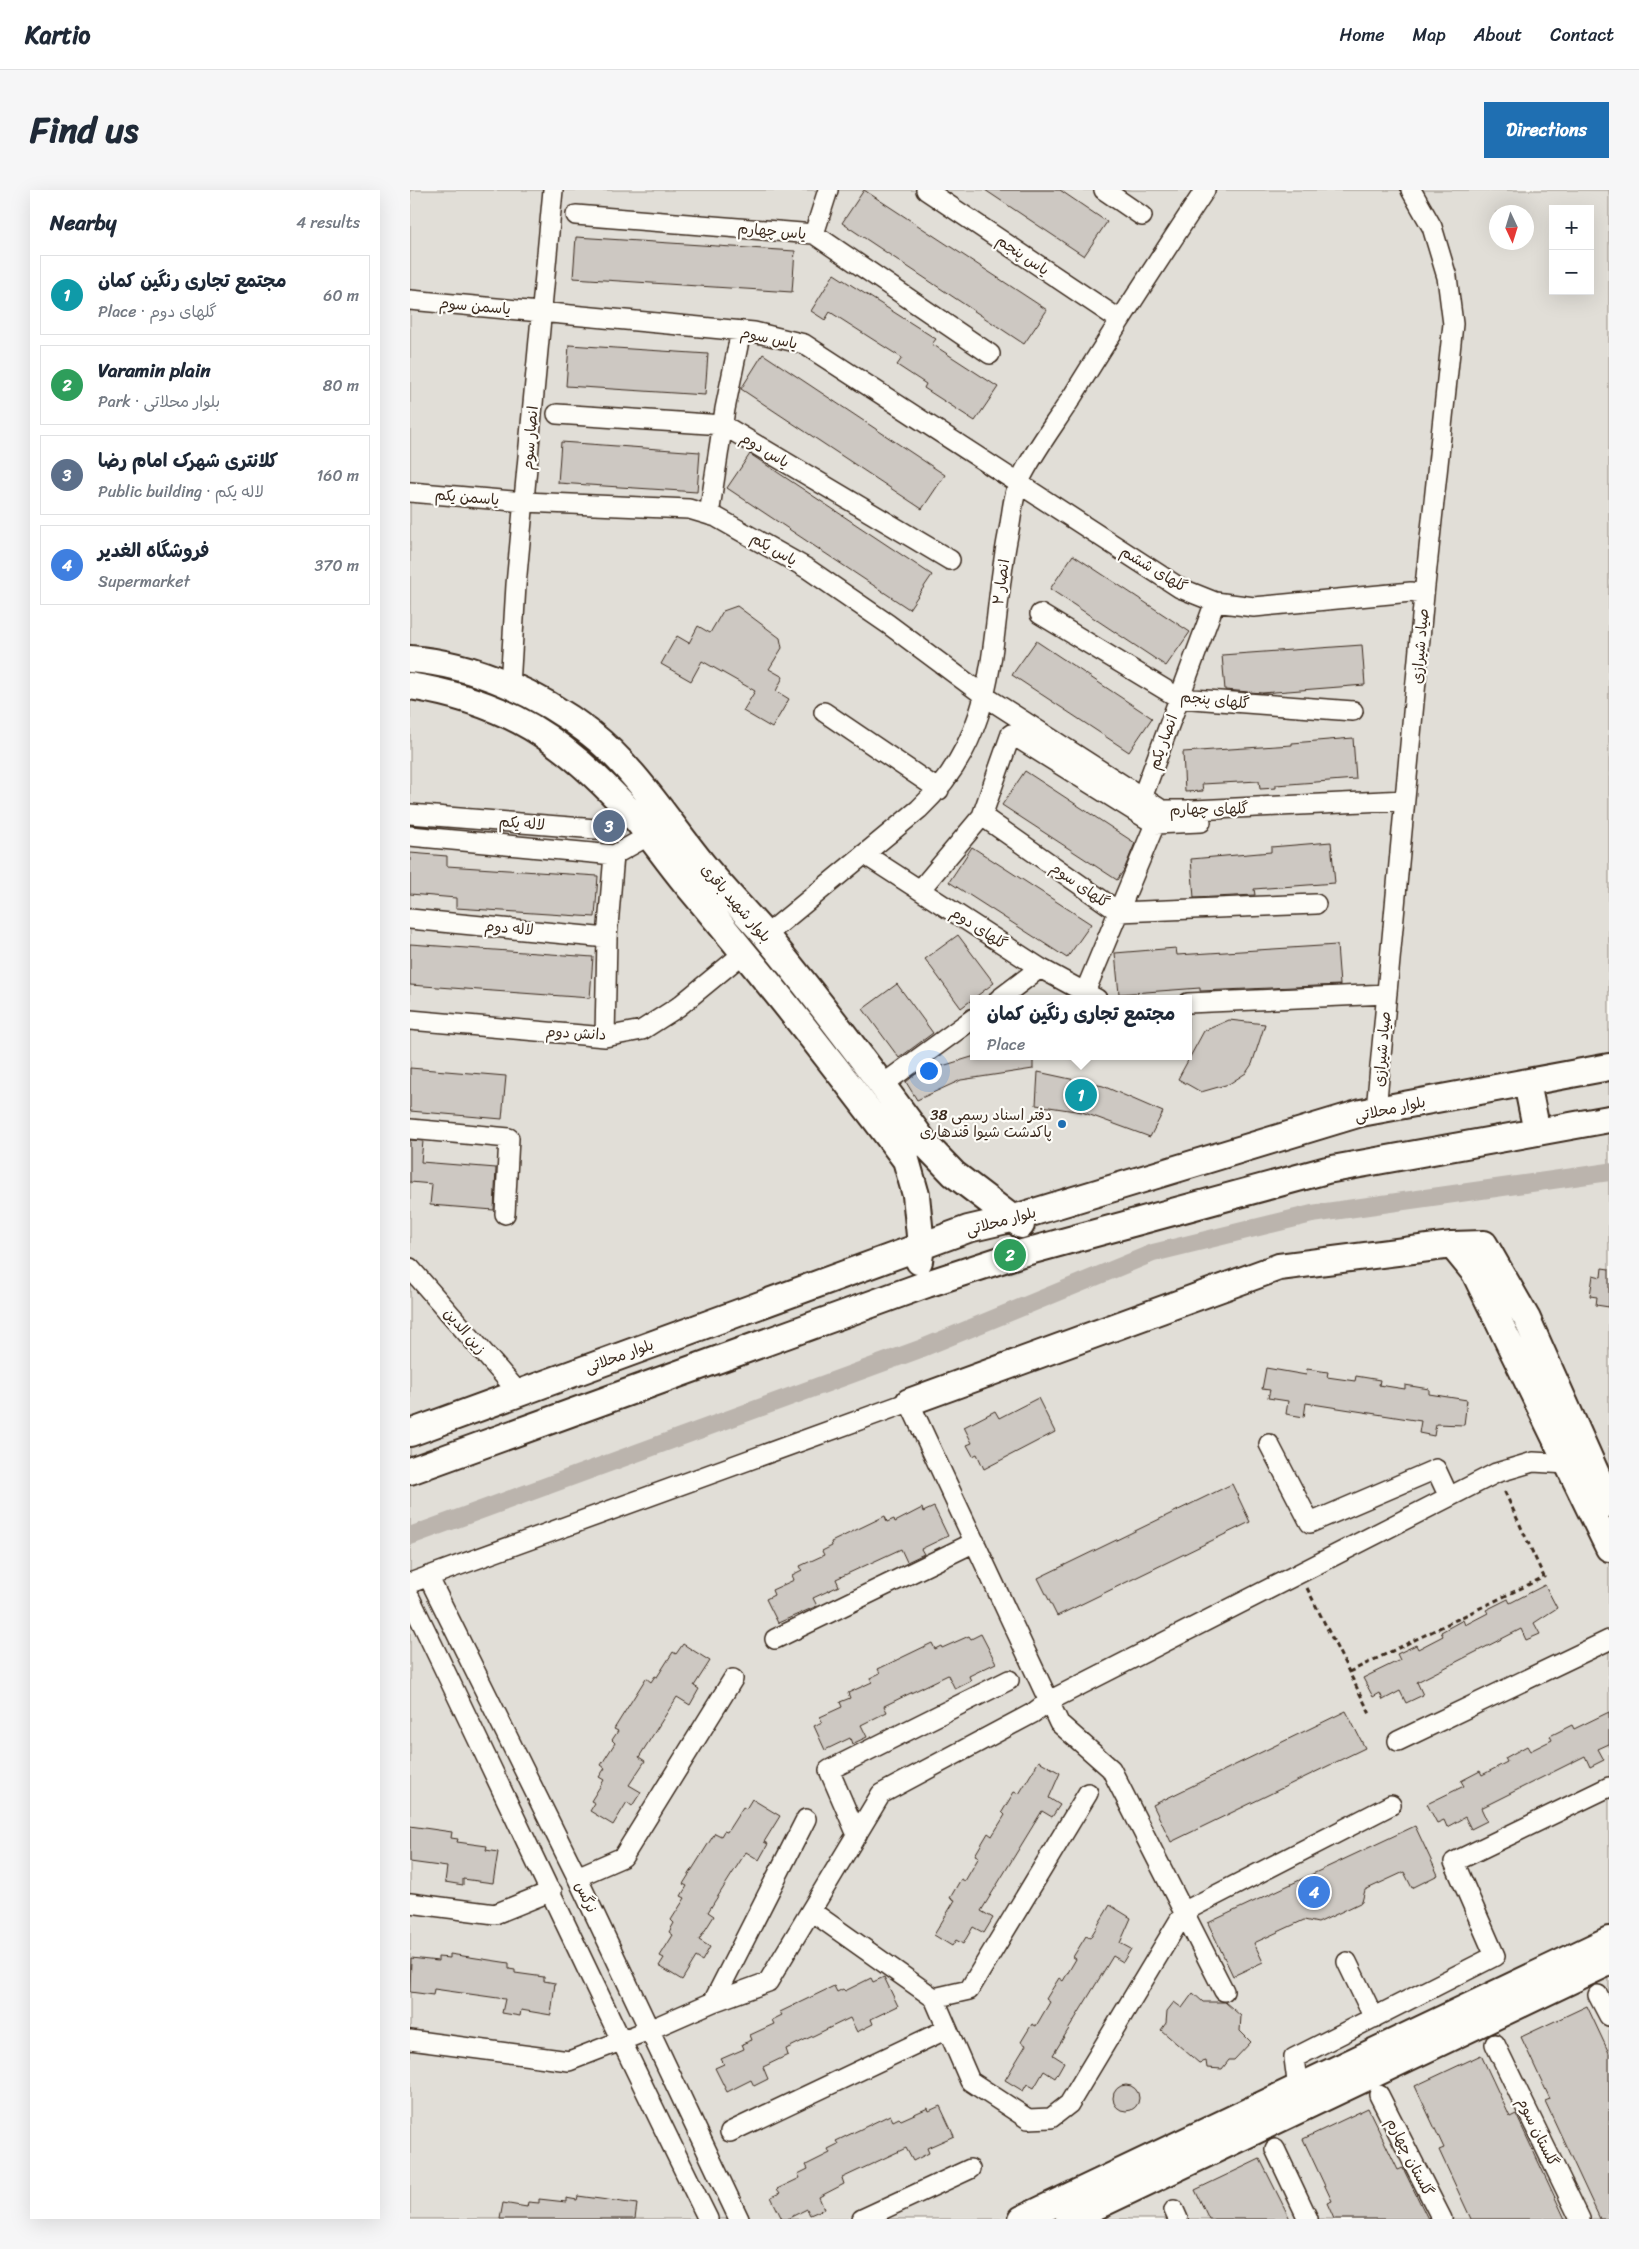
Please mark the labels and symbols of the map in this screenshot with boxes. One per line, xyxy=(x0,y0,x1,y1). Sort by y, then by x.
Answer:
north arrow xyxy=(1489,205,1534,250)
street label: یاس چهارم xyxy=(737,215,807,247)
street label: یاس پنجم xyxy=(991,228,1055,282)
street label: یاسمن سوم xyxy=(438,290,512,322)
street label: یاس سوم xyxy=(738,319,800,357)
street label: انصار سوم xyxy=(514,405,546,471)
street label: یاس دوم xyxy=(735,425,795,475)
street label: یاسمن یکم xyxy=(434,481,500,513)
street label: یاس یکم xyxy=(746,525,802,573)
street label: گلهای ششم xyxy=(1115,539,1193,599)
street label: انصار ۲ xyxy=(985,557,1017,607)
street label: صیاد شیرازی xyxy=(1404,607,1436,685)
street label: گلهای پنجم xyxy=(1179,683,1251,717)
street label: انصار یکم xyxy=(1141,711,1185,773)
street label: گلهای چهارم xyxy=(1169,795,1249,823)
pin: 3 xyxy=(593,807,625,845)
street label: لاله یکم xyxy=(498,808,546,838)
street label: گلهای سوم xyxy=(1045,855,1115,915)
street label: بلوار شهید باقری xyxy=(694,858,778,948)
street label: گلهای دوم xyxy=(945,900,1013,956)
street label: لاله دوم xyxy=(483,913,535,943)
street label: صیاد شیرازی xyxy=(1366,1010,1398,1088)
street label: دانش دوم xyxy=(545,1018,607,1048)
your location xyxy=(916,1058,942,1084)
pin: 1 xyxy=(1065,1076,1097,1114)
street label: بلوار محلاتی xyxy=(1352,1089,1428,1129)
place label: دفتر اسناد رسمی 38 پاکدشت شیوا قندهاری xyxy=(920,1102,1052,1145)
marker: دفتر اسناد رسمی 38 پاکدشت شیوا قندهاری xyxy=(1056,1118,1068,1130)
street label: بلوار محلاتی xyxy=(963,1199,1039,1243)
pin: 2 xyxy=(994,1236,1026,1274)
street label: زین الدین xyxy=(437,1302,493,1360)
street label: بلوار محلاتی xyxy=(581,1331,657,1381)
pin: 4 xyxy=(1298,1873,1330,1911)
street label: نرگس xyxy=(567,1877,605,1917)
street label: گلستان سوم xyxy=(1510,2093,1566,2171)
street label: گلستان چهارم xyxy=(1379,2113,1441,2201)

